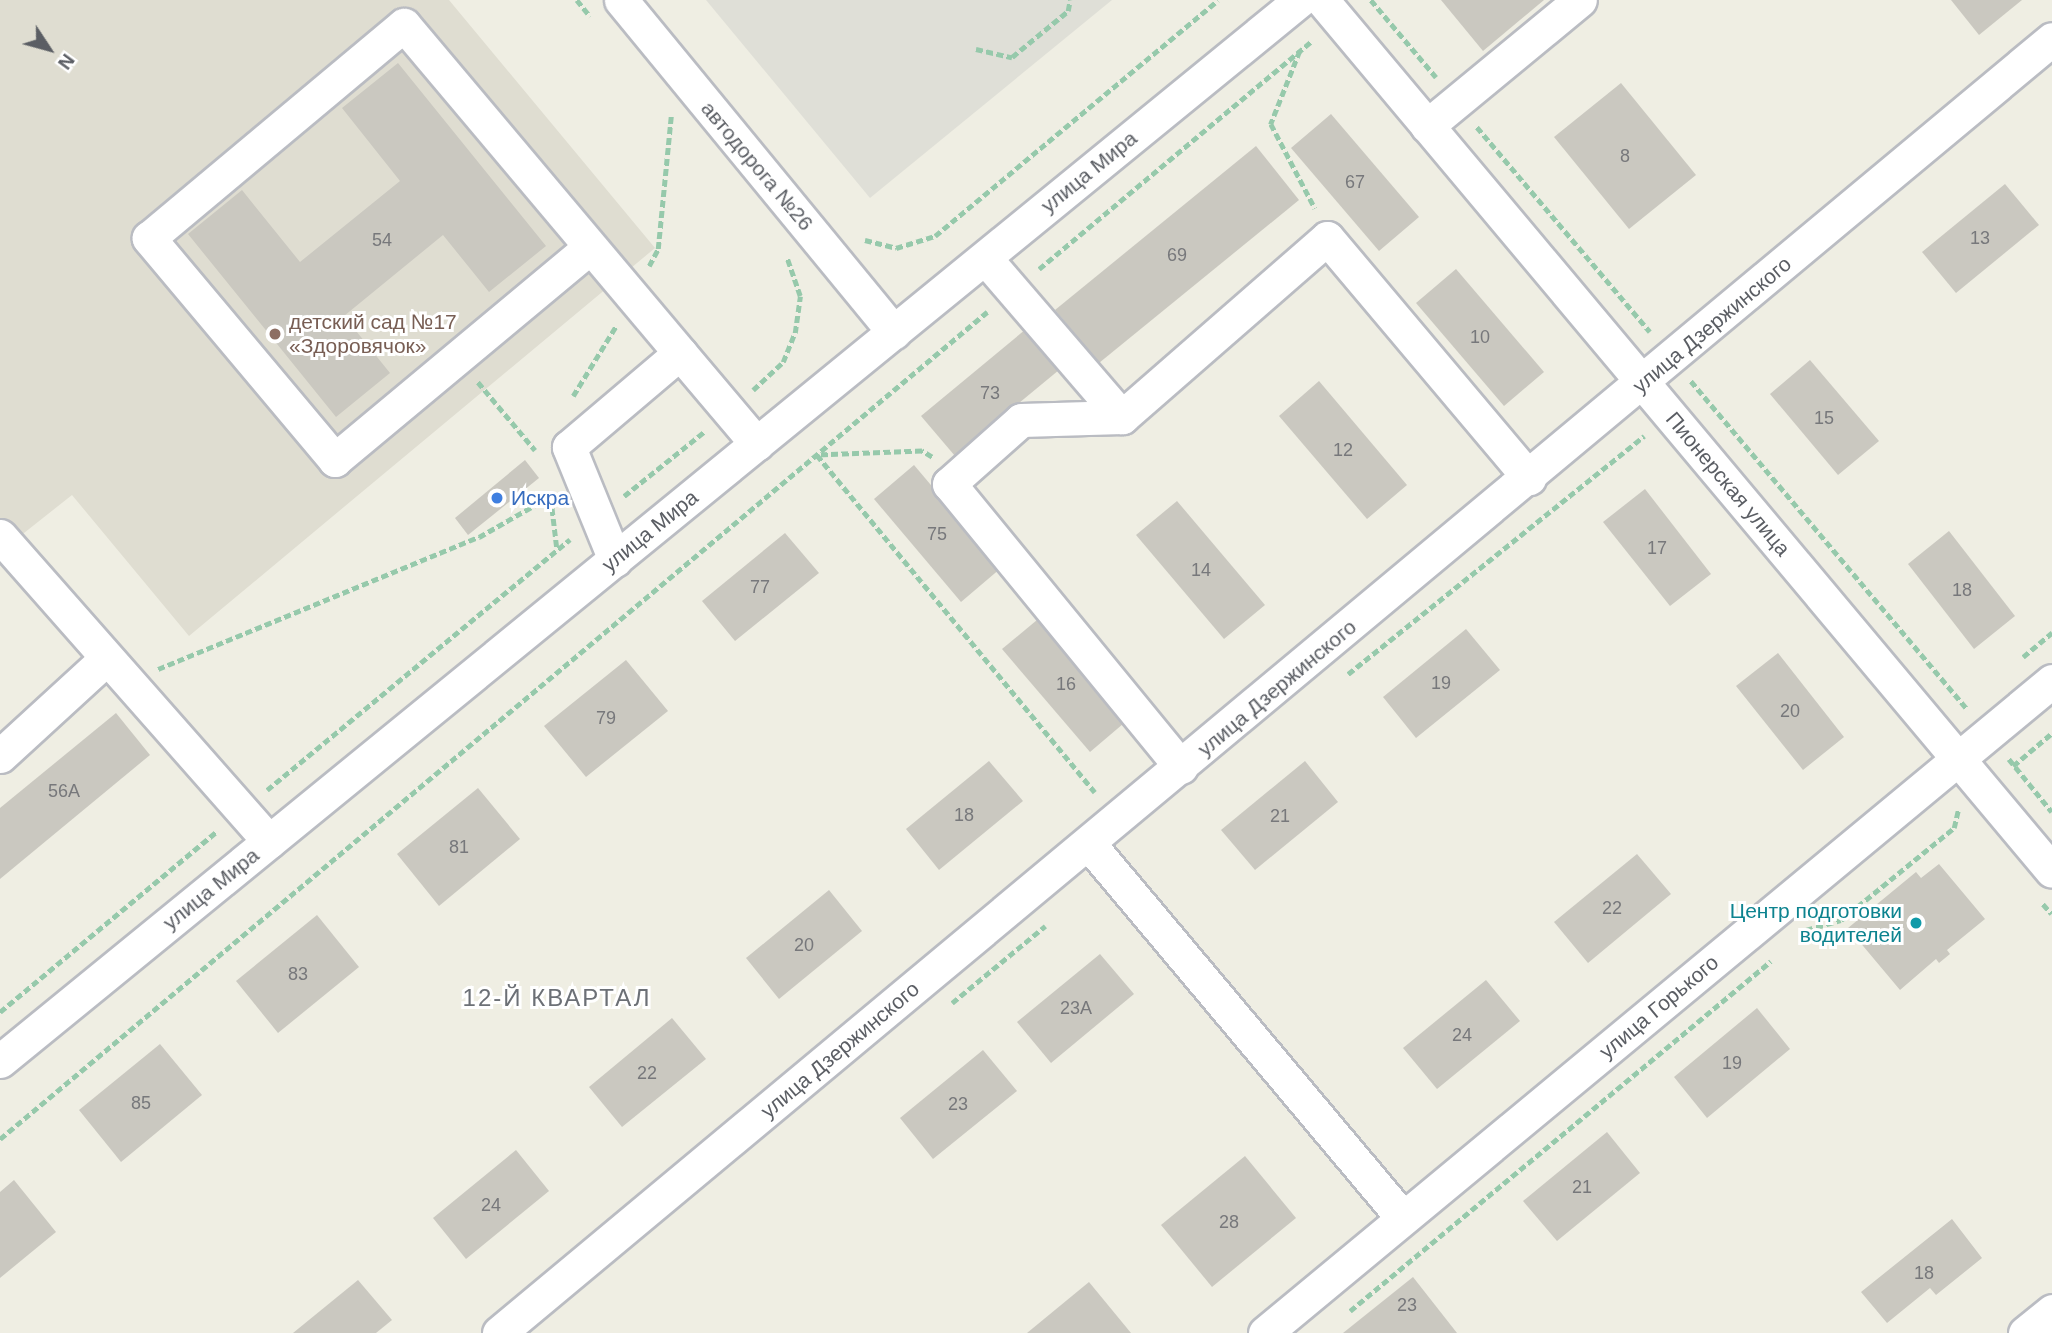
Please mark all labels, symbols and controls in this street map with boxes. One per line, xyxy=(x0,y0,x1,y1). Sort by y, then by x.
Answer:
north arrow xyxy=(14,14,84,84)
text: N xyxy=(54,50,79,73)
street label: автодорога №26 xyxy=(696,96,818,236)
street label: улица Мира xyxy=(1036,126,1142,218)
house number: 8 xyxy=(1620,145,1630,167)
house number: 67 xyxy=(1345,171,1365,193)
house number: 13 xyxy=(1970,227,1990,249)
house number: 54 xyxy=(372,229,392,251)
house number: 69 xyxy=(1167,244,1187,266)
street label: улица Дзержинского xyxy=(1628,251,1796,399)
place label: детский сад №17 «Здоровячок» xyxy=(289,309,457,359)
marker: детский сад №17 «Здоровячок» xyxy=(267,326,283,342)
house number: 10 xyxy=(1470,326,1490,348)
house number: 73 xyxy=(980,382,1000,404)
street label: Пионерская улица xyxy=(1660,407,1796,561)
house number: 15 xyxy=(1814,407,1834,429)
house number: 12 xyxy=(1333,439,1353,461)
place label: Искра xyxy=(511,485,569,511)
street label: улица Мира xyxy=(597,485,703,577)
marker: Искра xyxy=(489,490,505,506)
house number: 75 xyxy=(927,523,947,545)
house number: 17 xyxy=(1647,537,1667,559)
house number: 14 xyxy=(1191,559,1211,581)
house number: 77 xyxy=(750,576,770,598)
house number: 18 xyxy=(1952,579,1972,601)
street label: улица Дзержинского xyxy=(1193,614,1361,762)
house number: 19 xyxy=(1431,672,1451,694)
house number: 16 xyxy=(1056,673,1076,695)
house number: 20 xyxy=(1780,700,1800,722)
house number: 79 xyxy=(596,707,616,729)
house number: 56А xyxy=(48,780,80,802)
house number: 18 xyxy=(954,804,974,826)
house number: 21 xyxy=(1270,805,1290,827)
house number: 81 xyxy=(449,836,469,858)
street label: улица Мира xyxy=(158,843,264,935)
house number: 22 xyxy=(1602,897,1622,919)
place label: Центр подготовки водителей xyxy=(1730,898,1902,948)
marker: Центр подготовки водителей xyxy=(1908,915,1924,931)
house number: 20 xyxy=(794,934,814,956)
street label: улица Горького xyxy=(1594,950,1724,1064)
house number: 83 xyxy=(288,963,308,985)
street label: улица Дзержинского xyxy=(756,976,924,1124)
district label: 12-Й КВАРТАЛ xyxy=(464,984,650,1012)
house number: 23А xyxy=(1060,997,1092,1019)
house number: 24 xyxy=(1452,1024,1472,1046)
house number: 19 xyxy=(1722,1052,1742,1074)
house number: 22 xyxy=(637,1062,657,1084)
house number: 85 xyxy=(131,1092,151,1114)
house number: 23 xyxy=(948,1093,968,1115)
house number: 21 xyxy=(1572,1176,1592,1198)
house number: 24 xyxy=(481,1194,501,1216)
house number: 28 xyxy=(1219,1211,1239,1233)
house number: 18 xyxy=(1914,1262,1934,1284)
house number: 23 xyxy=(1397,1294,1417,1316)

